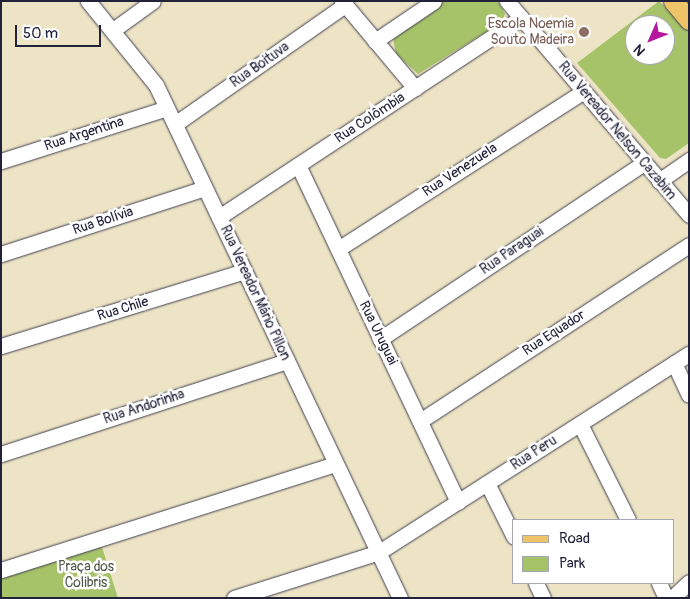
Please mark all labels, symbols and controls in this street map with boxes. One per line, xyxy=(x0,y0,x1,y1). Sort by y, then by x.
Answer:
scale bar xyxy=(18,15,104,47)
north arrow xyxy=(625,15,675,65)
place label: Escola Noemia Souto Madeira xyxy=(488,16,574,48)
text: 50 m xyxy=(23,24,58,43)
marker: Escola Noemia Souto Madeira xyxy=(578,26,590,38)
street label: Rua Boituva xyxy=(227,39,293,91)
text: N xyxy=(630,41,649,59)
street label: Rua Vereador Nelson Cazabim xyxy=(554,59,680,203)
street label: Rua Colômbia xyxy=(332,89,408,147)
street label: Rua Argentina xyxy=(42,113,126,155)
street label: Rua Venezuela xyxy=(420,140,500,200)
street label: Rua Bolívia xyxy=(71,203,135,239)
street label: Rua Vereador Mário Pillon xyxy=(216,223,294,363)
street label: Rua Paraguai xyxy=(477,224,547,278)
street label: Rua Chile xyxy=(95,293,151,325)
street label: Rua Uruguai xyxy=(355,298,401,368)
street label: Rua Equador xyxy=(520,307,588,359)
street label: Rua Andorinha xyxy=(101,386,187,428)
street label: Rua Peru xyxy=(508,432,560,474)
legend xyxy=(512,519,675,584)
text: Road xyxy=(559,529,590,548)
text: Park xyxy=(559,554,585,573)
park label: Praça dos Colibris xyxy=(58,559,114,592)

